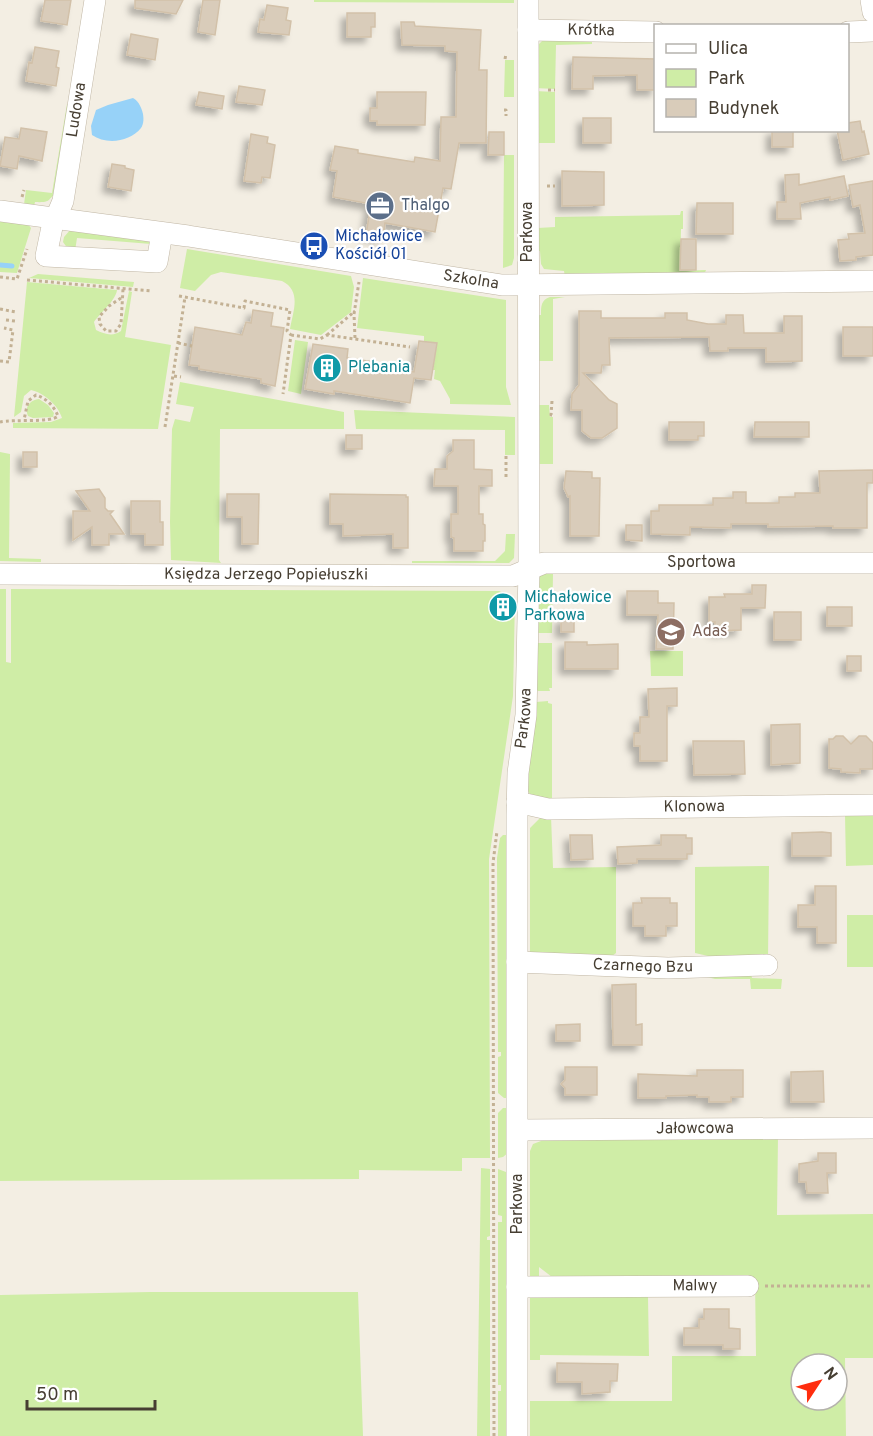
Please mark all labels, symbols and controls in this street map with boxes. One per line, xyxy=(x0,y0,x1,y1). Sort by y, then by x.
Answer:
street label: Krótka xyxy=(567,21,615,41)
legend xyxy=(654,24,849,132)
text: Ulica xyxy=(708,38,748,61)
text: Park xyxy=(708,68,745,91)
street label: Ludowa xyxy=(63,81,91,139)
text: Budynek xyxy=(708,98,779,121)
office icon: Thalgo xyxy=(364,190,396,222)
place label: Thalgo xyxy=(401,196,450,216)
street label: Parkowa xyxy=(518,201,538,263)
place label: Michałowice Kościół 01 xyxy=(335,227,423,265)
bus stop icon: Michałowice Kościół 01 xyxy=(298,230,330,262)
street label: Szkolna xyxy=(442,266,500,294)
building icon: Plebania xyxy=(311,352,343,384)
place label: Plebania xyxy=(348,358,410,378)
street label: Sportowa xyxy=(667,553,736,573)
street label: Księdza Jerzego Popiełuszki xyxy=(164,565,368,585)
place label: Michałowice Parkowa xyxy=(524,588,612,626)
building icon: Michałowice Parkowa xyxy=(487,591,519,623)
school or university icon: Adaś xyxy=(655,616,687,648)
place label: Adaś xyxy=(692,622,728,642)
street label: Parkowa xyxy=(511,688,537,750)
street label: Klonowa xyxy=(663,797,725,818)
street label: Czarnego Bzu xyxy=(592,955,693,978)
street label: Jałowcowa xyxy=(656,1119,734,1139)
street label: Parkowa xyxy=(508,1173,528,1235)
street label: Malwy xyxy=(672,1276,718,1296)
north arrow xyxy=(789,1352,849,1412)
text: N xyxy=(818,1364,841,1385)
scale bar xyxy=(27,1373,154,1411)
text: 50 m xyxy=(36,1384,78,1407)

